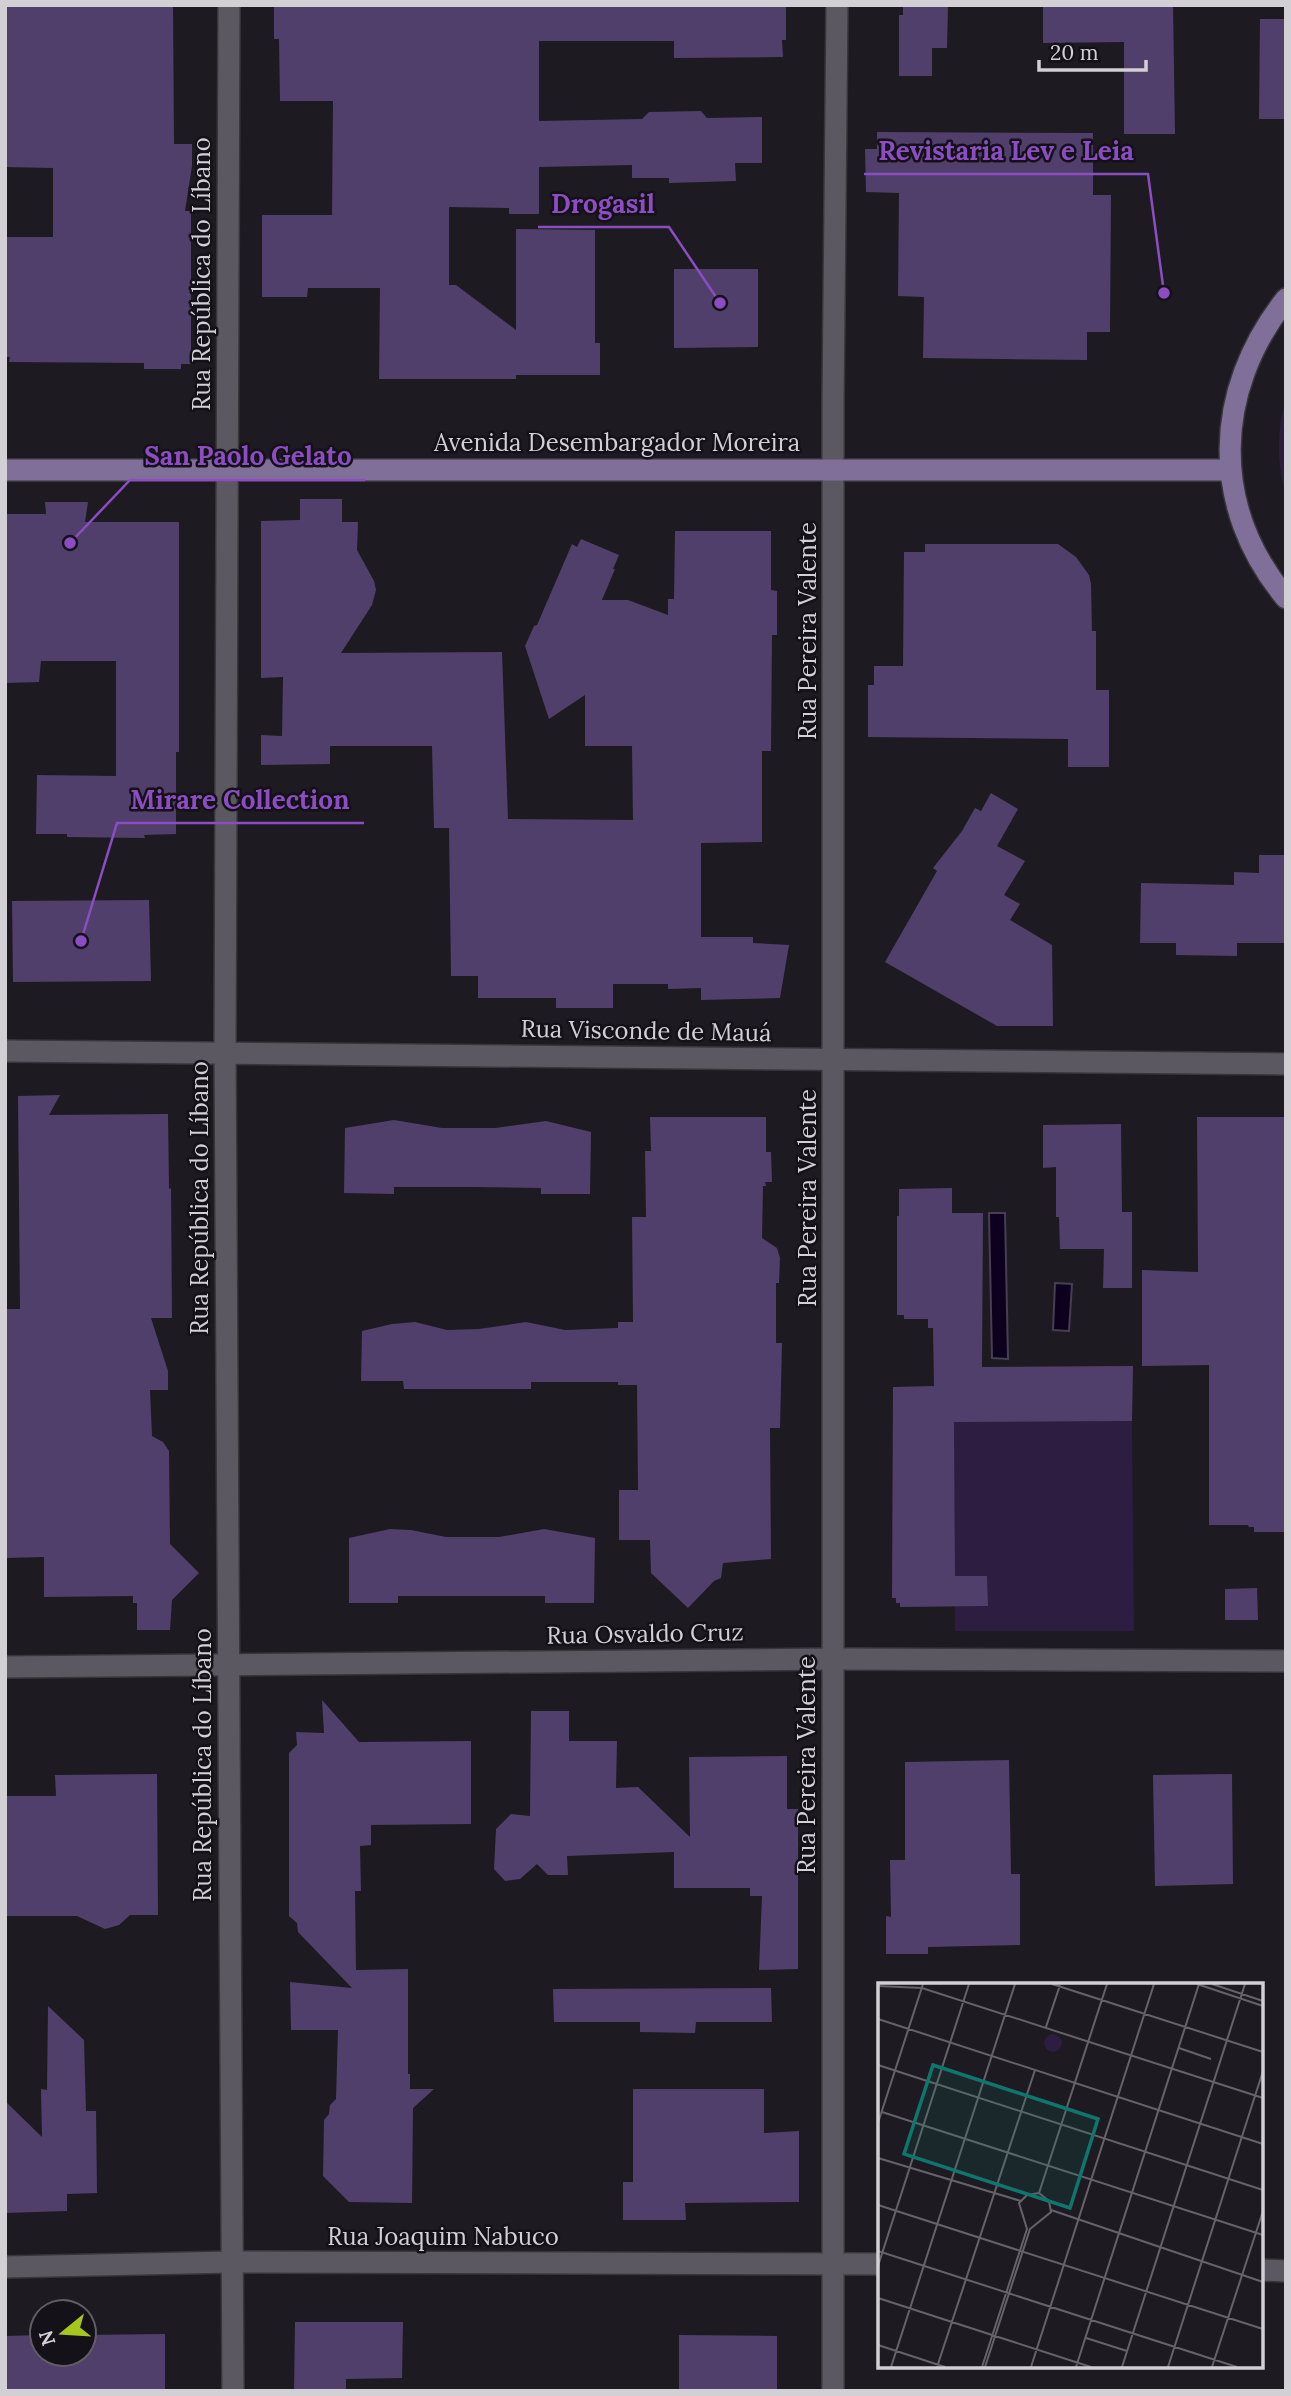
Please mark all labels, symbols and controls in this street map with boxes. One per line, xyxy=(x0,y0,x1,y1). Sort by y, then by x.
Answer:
scale bar xyxy=(1039,28,1146,72)
text: 20 m xyxy=(1050,39,1099,66)
callout: Revistaria Lev e Leia xyxy=(864,127,1148,174)
text: Revistaria Lev e Leia xyxy=(878,134,1134,167)
street label: Rua República do Líbano xyxy=(186,137,217,411)
callout: Drogasil xyxy=(538,180,669,227)
text: Drogasil xyxy=(551,187,655,220)
street label: Avenida Desembargador Moreira xyxy=(433,427,800,458)
callout: San Paolo Gelato xyxy=(130,433,365,480)
text: San Paolo Gelato xyxy=(144,439,352,472)
street label: Rua Pereira Valente xyxy=(792,522,823,740)
callout: Mirare Collection xyxy=(117,776,364,823)
text: Mirare Collection xyxy=(130,783,350,816)
street label: Rua Visconde de Mauá xyxy=(520,1013,772,1048)
street label: Rua República do Líbano xyxy=(184,1061,215,1335)
street label: Rua Pereira Valente xyxy=(792,1089,823,1307)
street label: Rua Osvaldo Cruz xyxy=(546,1616,744,1651)
street label: Rua República do Líbano xyxy=(187,1628,218,1902)
street label: Rua Pereira Valente xyxy=(791,1656,822,1874)
inset map xyxy=(878,1983,1263,2368)
street label: Rua Joaquim Nabuco xyxy=(327,2221,559,2252)
north arrow xyxy=(28,2298,98,2368)
text: N xyxy=(33,2327,61,2349)

